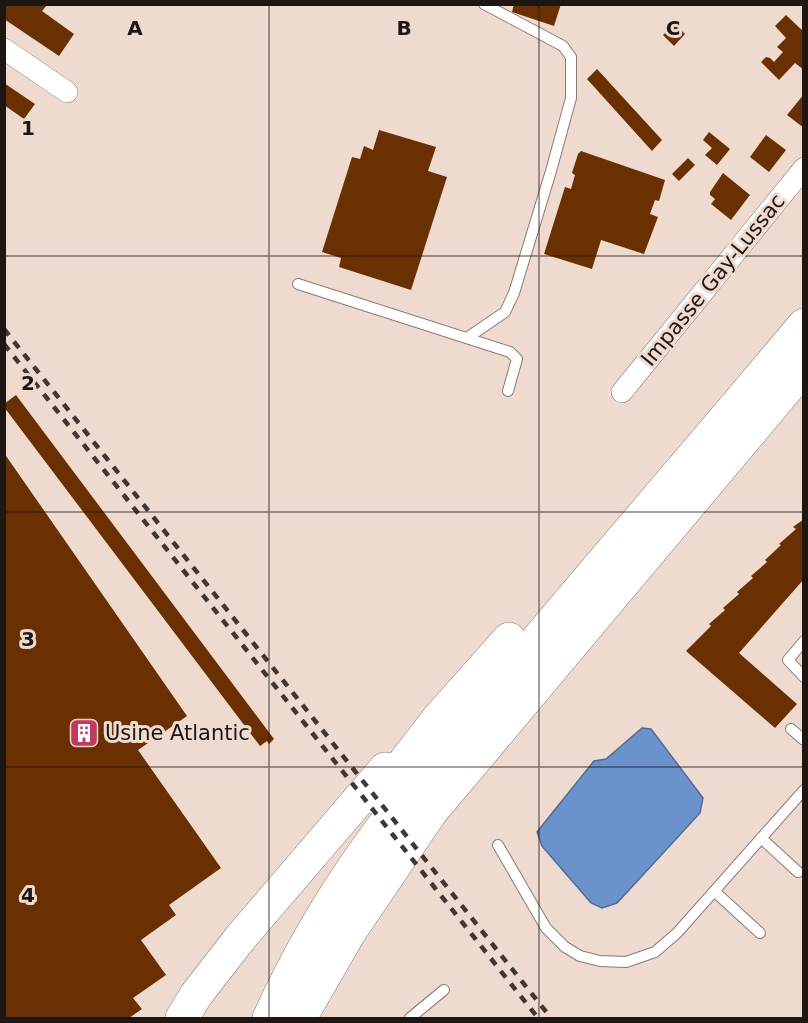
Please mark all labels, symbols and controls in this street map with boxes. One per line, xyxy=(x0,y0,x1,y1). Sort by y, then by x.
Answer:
text: A xyxy=(127,16,143,40)
text: B xyxy=(396,16,412,40)
text: C xyxy=(666,16,680,40)
text: 1 xyxy=(21,116,35,140)
street label: Impasse Gay-Lussac xyxy=(636,189,790,371)
text: 2 xyxy=(21,371,35,395)
text: 3 xyxy=(21,627,35,651)
building icon: Usine Atlantic xyxy=(68,717,100,749)
place label: Usine Atlantic xyxy=(105,721,250,745)
text: 4 xyxy=(21,883,35,907)

